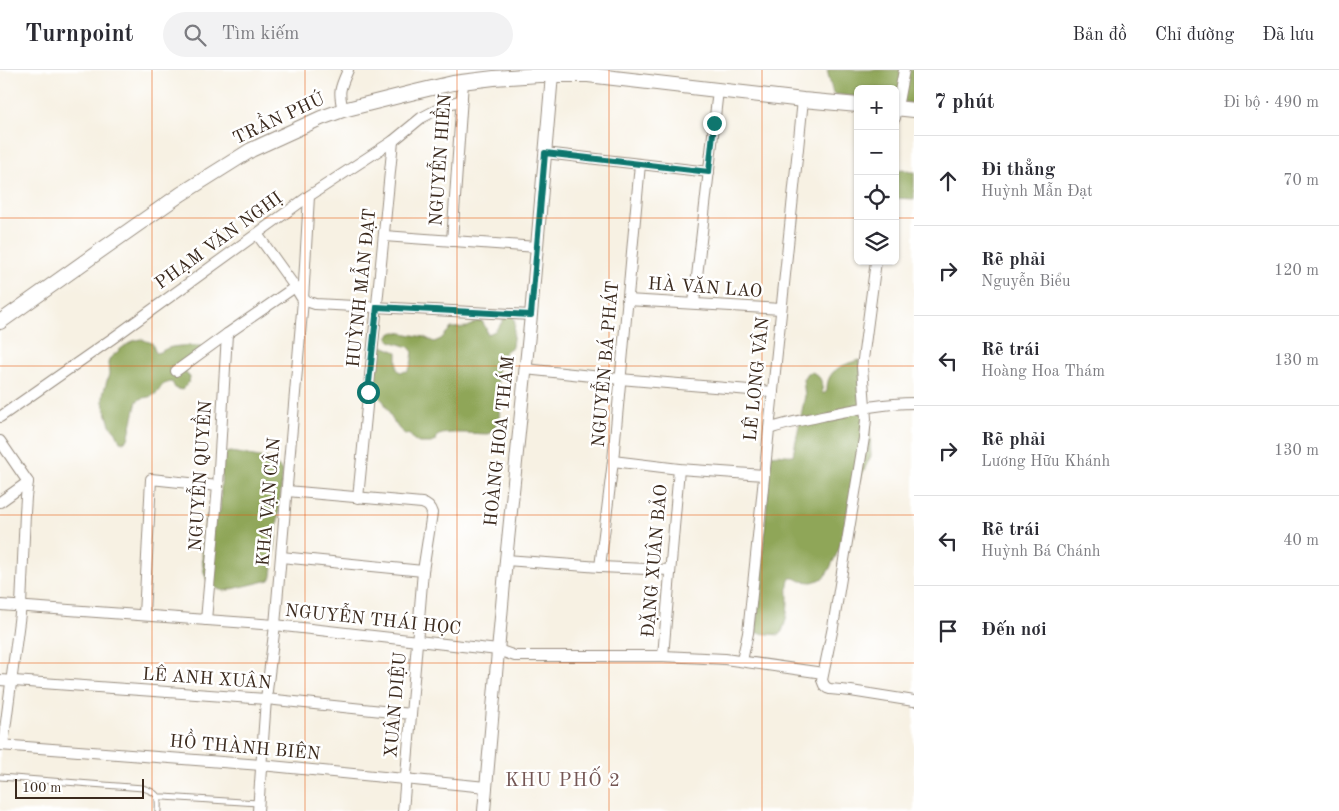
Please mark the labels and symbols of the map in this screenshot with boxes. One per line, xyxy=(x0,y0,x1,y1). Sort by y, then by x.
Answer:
street label: TRẦN PHÚ xyxy=(227,84,328,148)
street label: NGUYỄN HIỀN xyxy=(420,92,455,227)
route end xyxy=(703,112,726,135)
street label: PHẠM VĂN NGHỊ xyxy=(150,186,286,293)
street label: HUỲNH MẪN ĐẠT xyxy=(338,207,379,368)
street label: HÀ VĂN LAO xyxy=(647,271,763,301)
street label: NGUYỄN BÁ PHÁT xyxy=(583,279,622,448)
street label: LÊ LONG VÂN xyxy=(738,315,772,442)
street label: HOÀNG HOA THÁM xyxy=(478,354,518,527)
route start xyxy=(357,381,380,404)
street label: NGUYỄN QUYỀN xyxy=(180,399,215,552)
street label: KHA VẠN CÂN xyxy=(250,436,284,567)
street label: ĐẶNG XUÂN BẢO xyxy=(634,483,671,638)
street label: NGUYỄN THÁI HỌC xyxy=(284,595,463,638)
street label: XUÂN DIỆU xyxy=(378,651,410,759)
street label: LÊ ANH XUÂN xyxy=(142,662,273,693)
street label: HỒ THÀNH BIÊN xyxy=(169,724,322,764)
district label: KHU PHỐ 2 xyxy=(505,766,621,791)
scale bar xyxy=(15,776,144,799)

